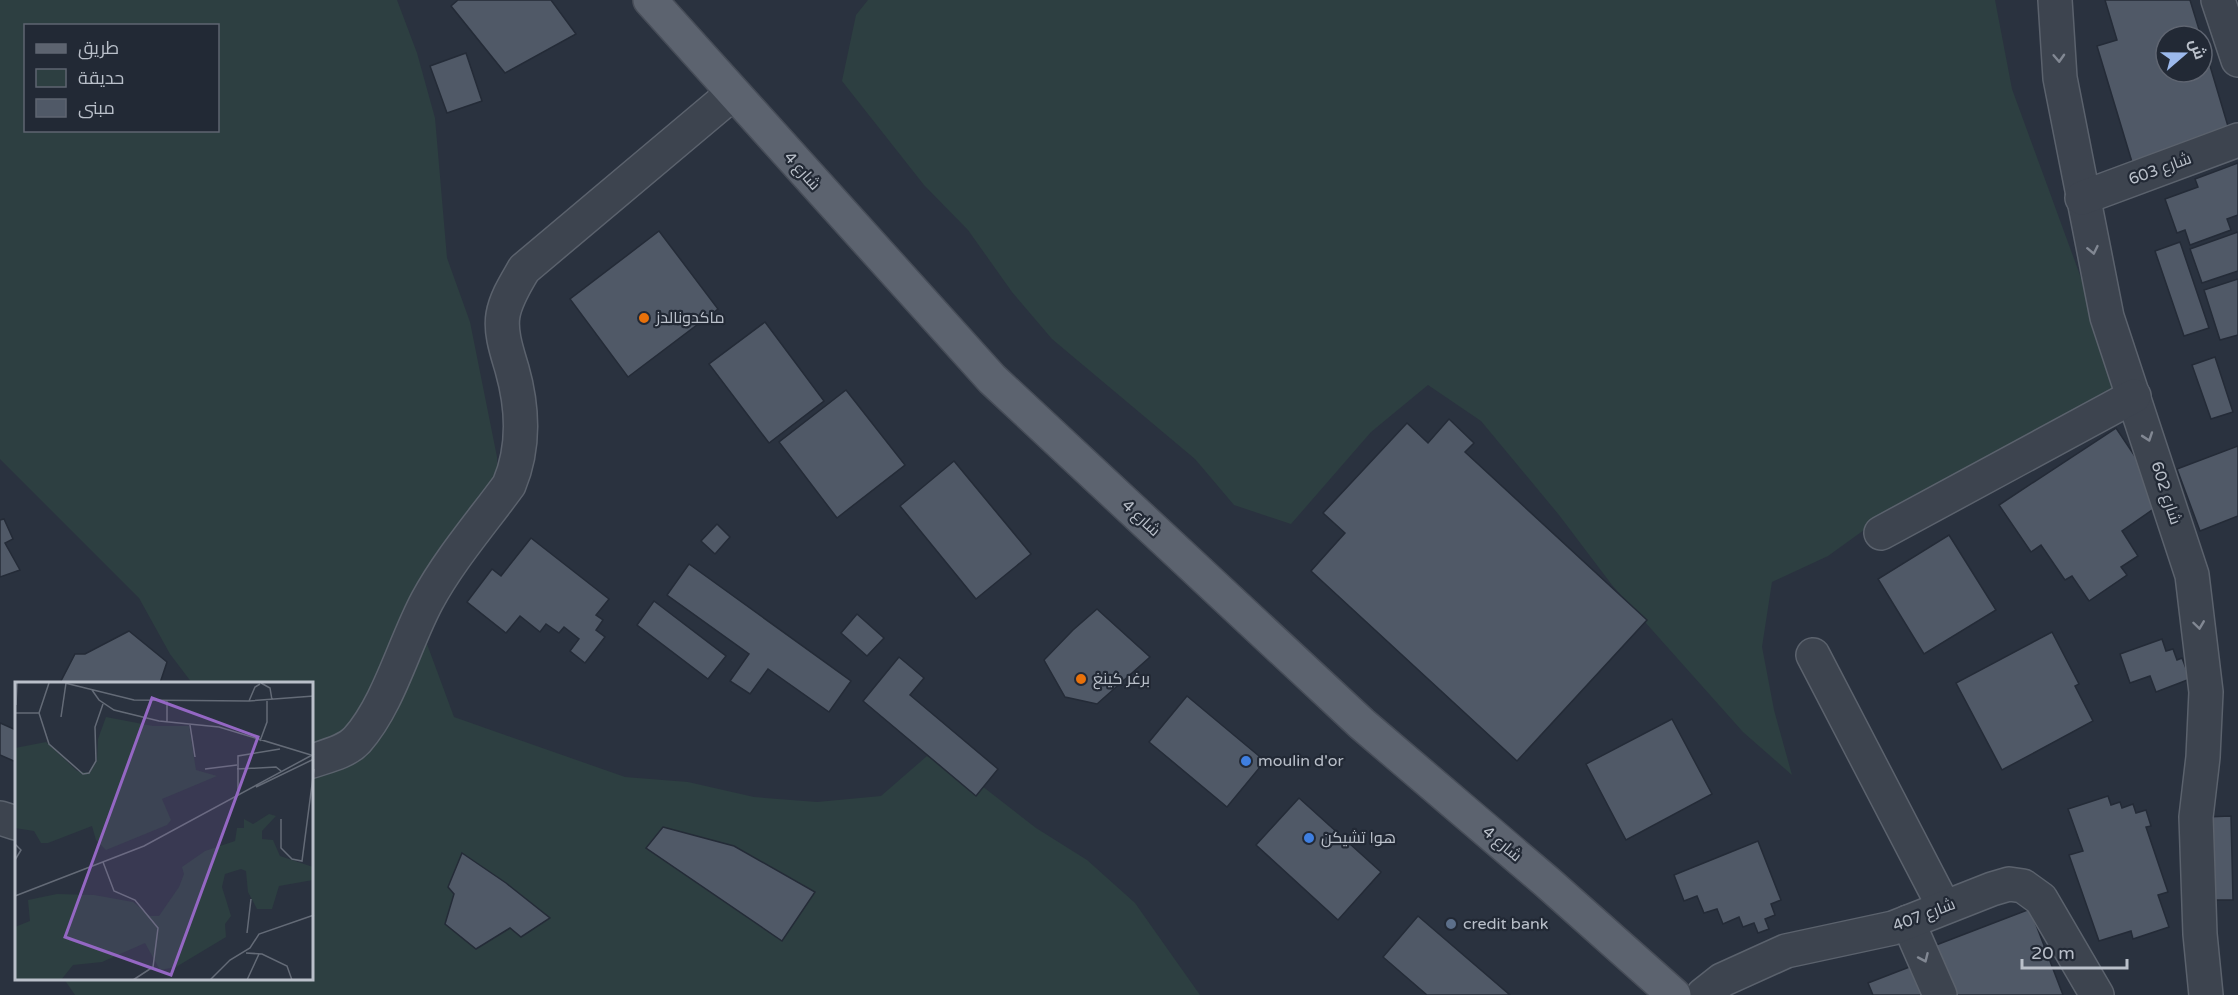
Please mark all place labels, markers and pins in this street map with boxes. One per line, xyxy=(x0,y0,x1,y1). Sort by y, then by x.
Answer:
place label: ماكدونالدز xyxy=(655,308,724,328)
marker: ماكدونالدز xyxy=(637,311,651,325)
place label: برغر كينغ xyxy=(1093,669,1150,690)
marker: برغر كينغ xyxy=(1074,672,1088,686)
place label: moulin d'or xyxy=(1258,751,1344,771)
marker: moulin d'or xyxy=(1239,754,1253,768)
place label: هوا تشيكن xyxy=(1321,828,1396,848)
marker: هوا تشيكن xyxy=(1302,831,1316,845)
place label: credit bank xyxy=(1463,914,1549,934)
marker: credit bank xyxy=(1444,917,1458,931)

